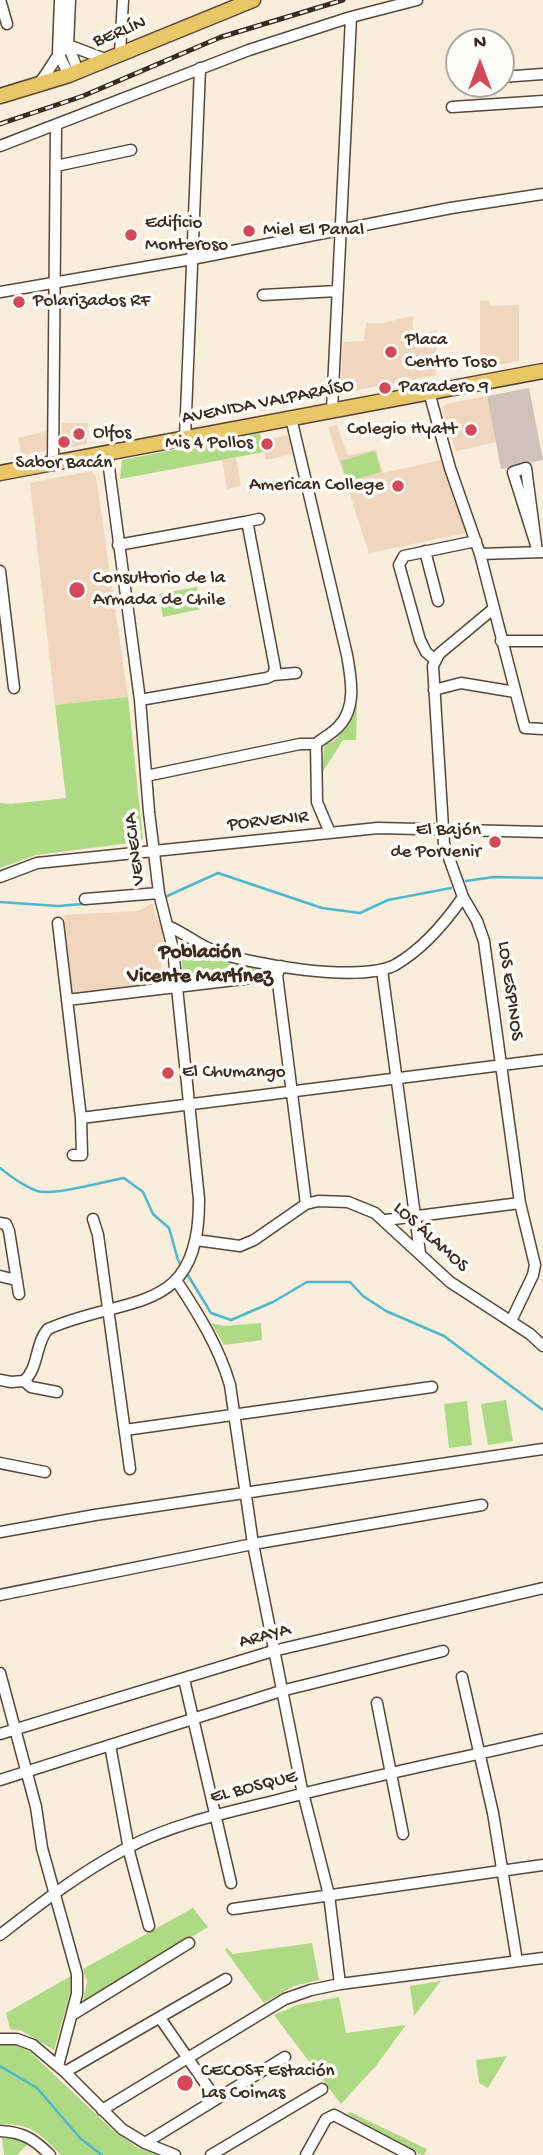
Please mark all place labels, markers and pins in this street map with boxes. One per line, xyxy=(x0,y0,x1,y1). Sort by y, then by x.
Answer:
place label: Edificio Monteroso xyxy=(145,213,228,257)
place label: Miel El Panal xyxy=(263,220,364,242)
marker: Miel El Panal xyxy=(241,223,257,239)
marker: Edificio Monteroso xyxy=(123,227,139,243)
place label: Polarizados RF xyxy=(33,291,150,313)
marker: Polarizados RF xyxy=(11,294,27,310)
place label: Placa Centro Toso xyxy=(405,330,497,374)
marker: Placa Centro Toso xyxy=(383,344,399,360)
place label: Paradero 9 xyxy=(399,377,489,399)
marker: Paradero 9 xyxy=(377,380,393,396)
place label: Colegio Hyatt xyxy=(347,419,457,441)
marker: Colegio Hyatt xyxy=(463,422,479,438)
place label: Olfos xyxy=(93,423,131,445)
marker: Olfos xyxy=(71,426,87,442)
place label: Mis 4 Pollos xyxy=(165,433,253,455)
marker: Sabor Bacán xyxy=(56,434,72,450)
marker: Mis 4 Pollos xyxy=(259,436,275,452)
place label: Sabor Bacán xyxy=(16,453,112,475)
place label: American College xyxy=(249,475,384,497)
marker: American College xyxy=(390,478,406,494)
place label: Consultorio de la Armada de Chile xyxy=(93,568,225,612)
marker: Consultorio de la Armada de Chile xyxy=(67,580,87,600)
place label: El Bajón de Porvenir xyxy=(390,820,481,864)
marker: El Bajón de Porvenir xyxy=(487,834,503,850)
place label: El Chumango xyxy=(182,1062,286,1084)
marker: El Chumango xyxy=(160,1065,176,1081)
place label: CECOSF Estación Las Coimas xyxy=(201,2061,335,2105)
marker: CECOSF Estación Las Coimas xyxy=(175,2073,195,2093)

